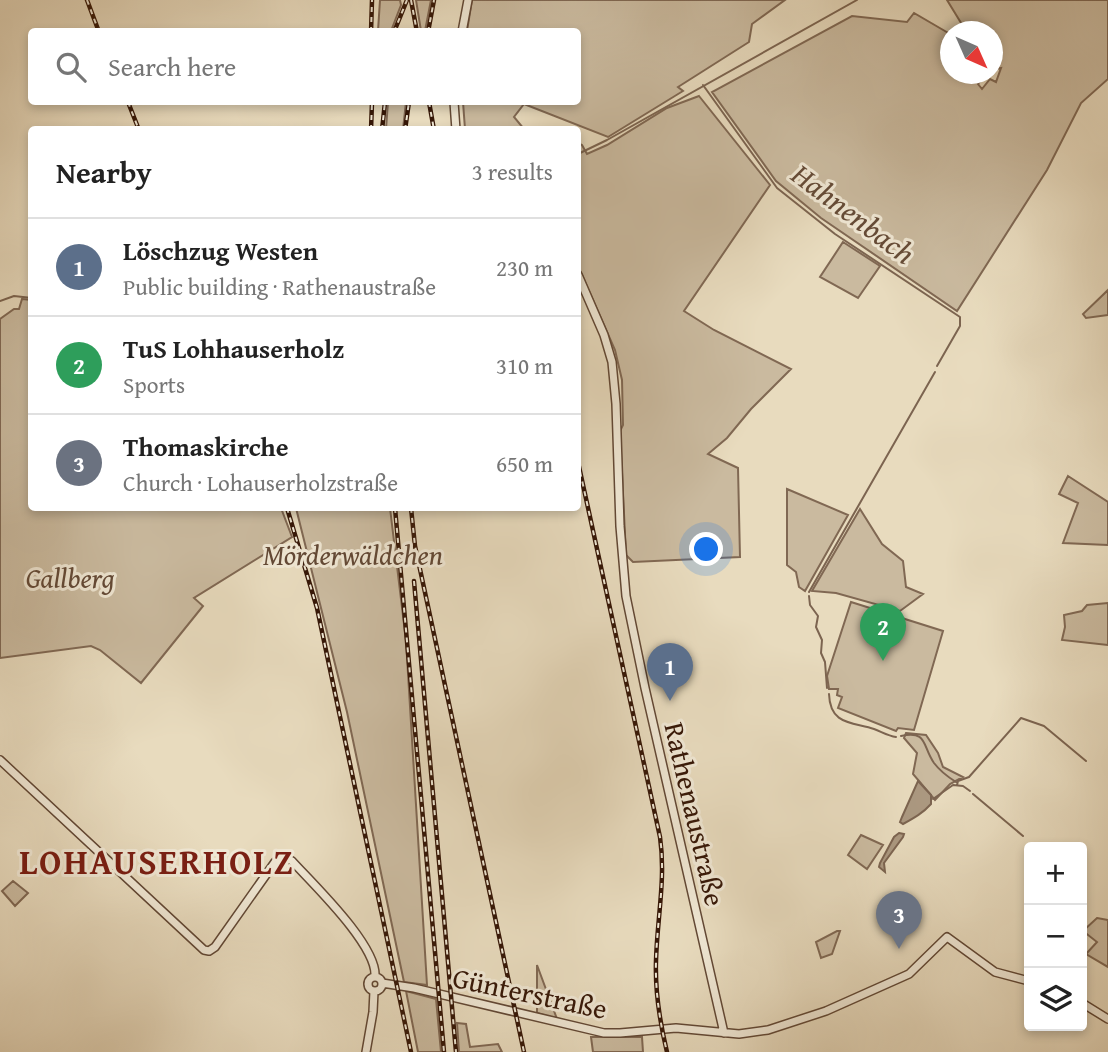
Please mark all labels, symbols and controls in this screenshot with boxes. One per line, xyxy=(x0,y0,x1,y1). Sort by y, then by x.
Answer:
north arrow xyxy=(940,21,1003,84)
search box xyxy=(28,28,581,105)
text: Search here xyxy=(108,47,236,86)
icon: search xyxy=(52,48,90,86)
text: Nearby xyxy=(56,150,152,194)
water label: Hahnenbach xyxy=(782,151,925,274)
text: 3 results xyxy=(472,155,553,188)
text: Löschzug Westen xyxy=(123,231,318,270)
text: 1 xyxy=(73,251,85,284)
text: 230 m xyxy=(496,251,553,284)
text: Public building · Rathenaustraße xyxy=(123,270,436,303)
text: TuS Lohhauserholz xyxy=(123,329,345,368)
text: 2 xyxy=(73,349,85,382)
text: 310 m xyxy=(496,349,553,382)
text: Sports xyxy=(123,368,185,401)
text: Thomaskirche xyxy=(123,427,288,466)
text: 3 xyxy=(73,447,85,480)
text: 650 m xyxy=(496,447,553,480)
text: Church · Lohauserholzstraße xyxy=(123,466,398,499)
your location xyxy=(689,532,723,566)
park label: Mörderwäldchen xyxy=(263,534,443,575)
park label: Gallberg xyxy=(26,557,115,598)
pin: 2 xyxy=(860,603,906,661)
pin: 1 xyxy=(647,643,693,701)
street label: Rathenaustraße xyxy=(654,718,737,910)
district label: LOHAUSERHOLZ xyxy=(19,836,295,887)
map controls xyxy=(1024,842,1087,1031)
button: + xyxy=(1024,842,1087,905)
pin: 3 xyxy=(876,891,922,949)
button: − xyxy=(1024,905,1087,968)
street label: Günterstraße xyxy=(449,956,611,1029)
button: layers xyxy=(1024,968,1087,1031)

